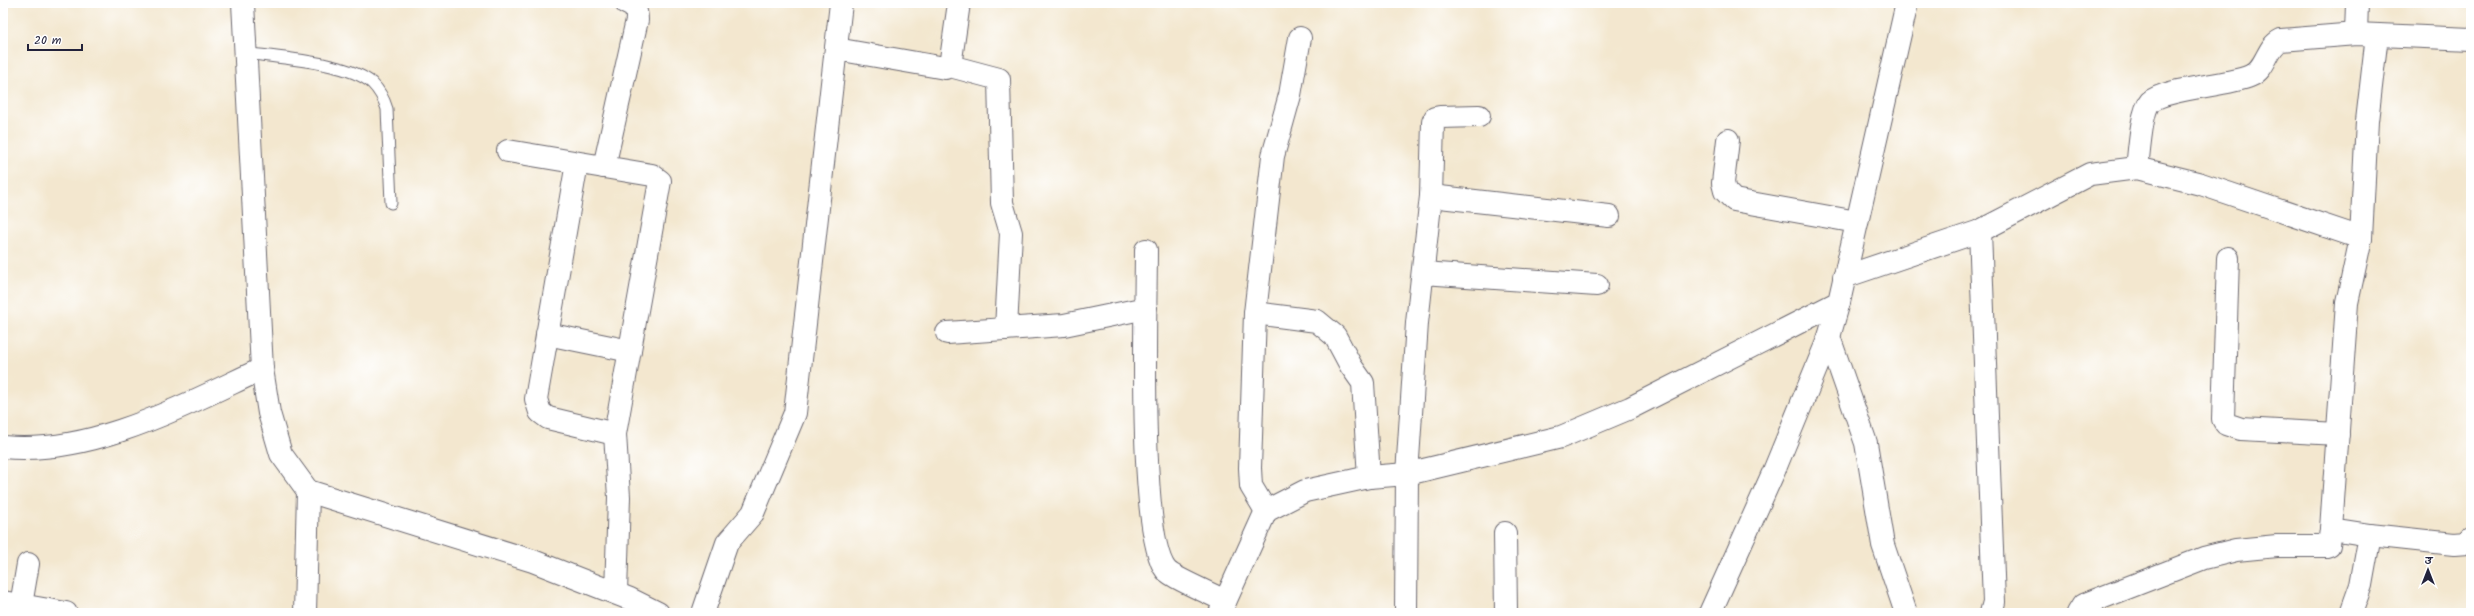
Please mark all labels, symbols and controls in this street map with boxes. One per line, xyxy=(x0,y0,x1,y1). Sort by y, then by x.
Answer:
scale bar xyxy=(28,26,82,52)
text: 20 m xyxy=(34,31,62,50)
north arrow xyxy=(2408,550,2448,590)
text: उ xyxy=(2425,552,2434,570)

